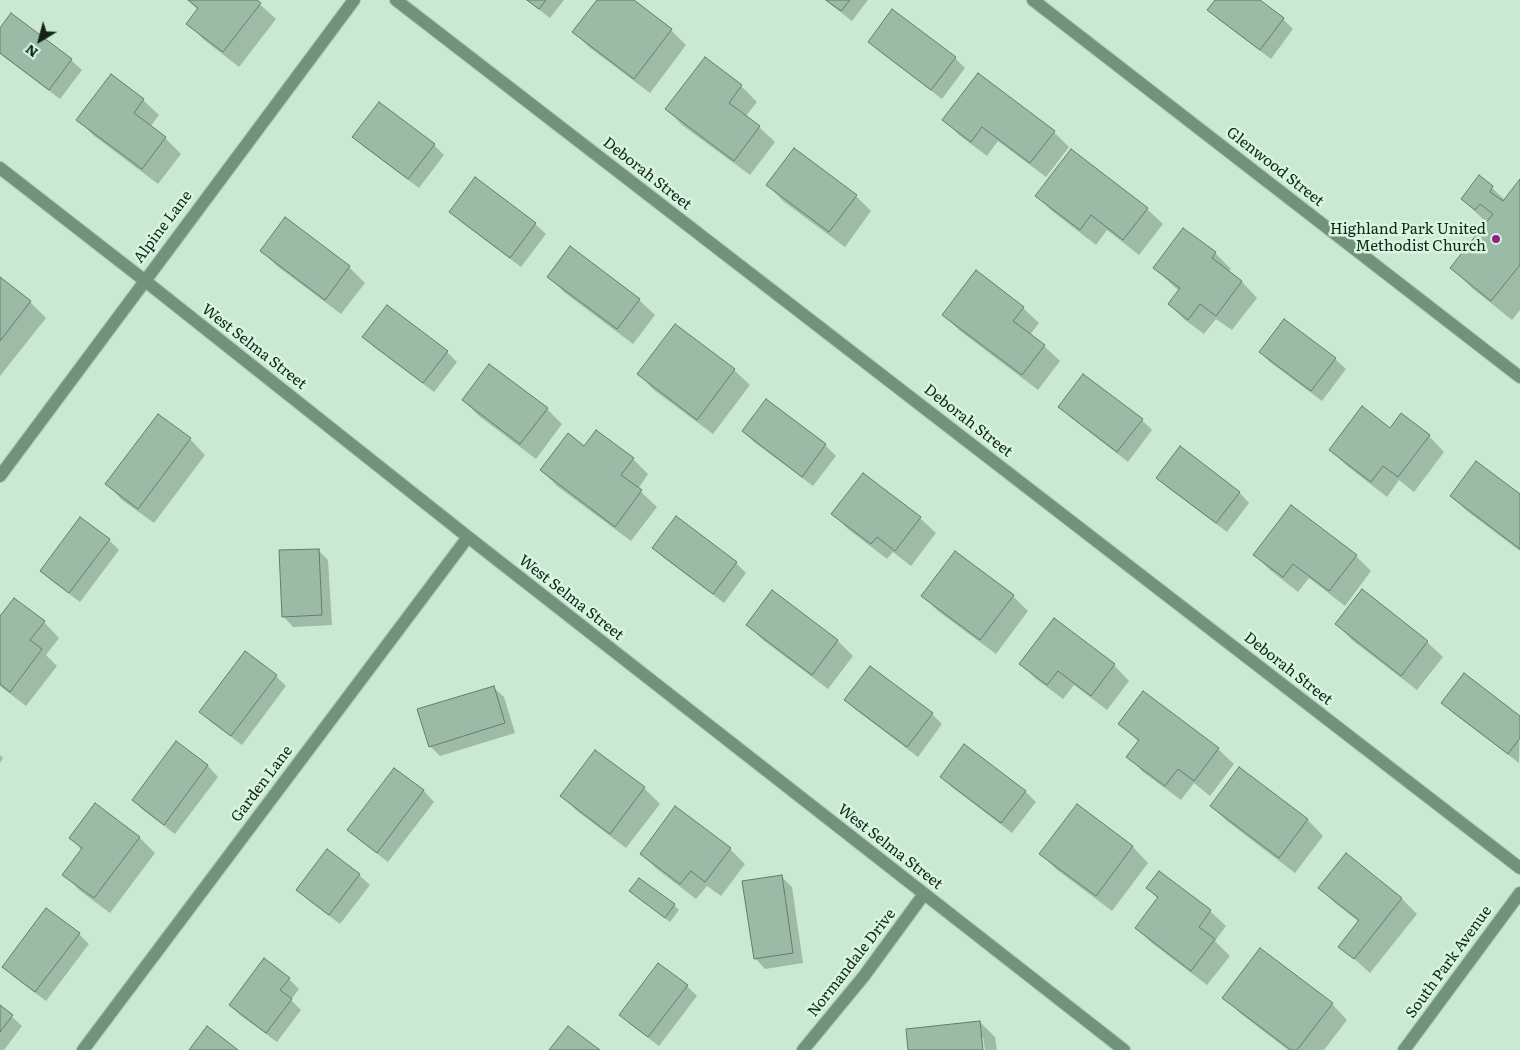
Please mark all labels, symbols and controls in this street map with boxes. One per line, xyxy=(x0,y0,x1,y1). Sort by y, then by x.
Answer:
north arrow xyxy=(15,15,65,65)
text: N xyxy=(20,40,42,64)
street label: Glenwood Street xyxy=(1223,123,1327,211)
street label: Deborah Street xyxy=(599,134,695,214)
street label: Alpine Lane xyxy=(130,187,196,267)
place label: Highland Park United Methodist Church xyxy=(1330,221,1486,256)
marker: Highland Park United Methodist Church xyxy=(1490,233,1502,245)
street label: West Selma Street xyxy=(198,300,310,394)
street label: Deborah Street xyxy=(920,381,1016,461)
street label: West Selma Street xyxy=(515,551,627,645)
street label: Deborah Street xyxy=(1240,629,1336,709)
street label: Garden Lane xyxy=(227,742,297,826)
street label: West Selma Street xyxy=(834,800,946,894)
street label: South Park Avenue xyxy=(1402,902,1496,1022)
street label: Normandale Drive xyxy=(804,905,900,1021)

